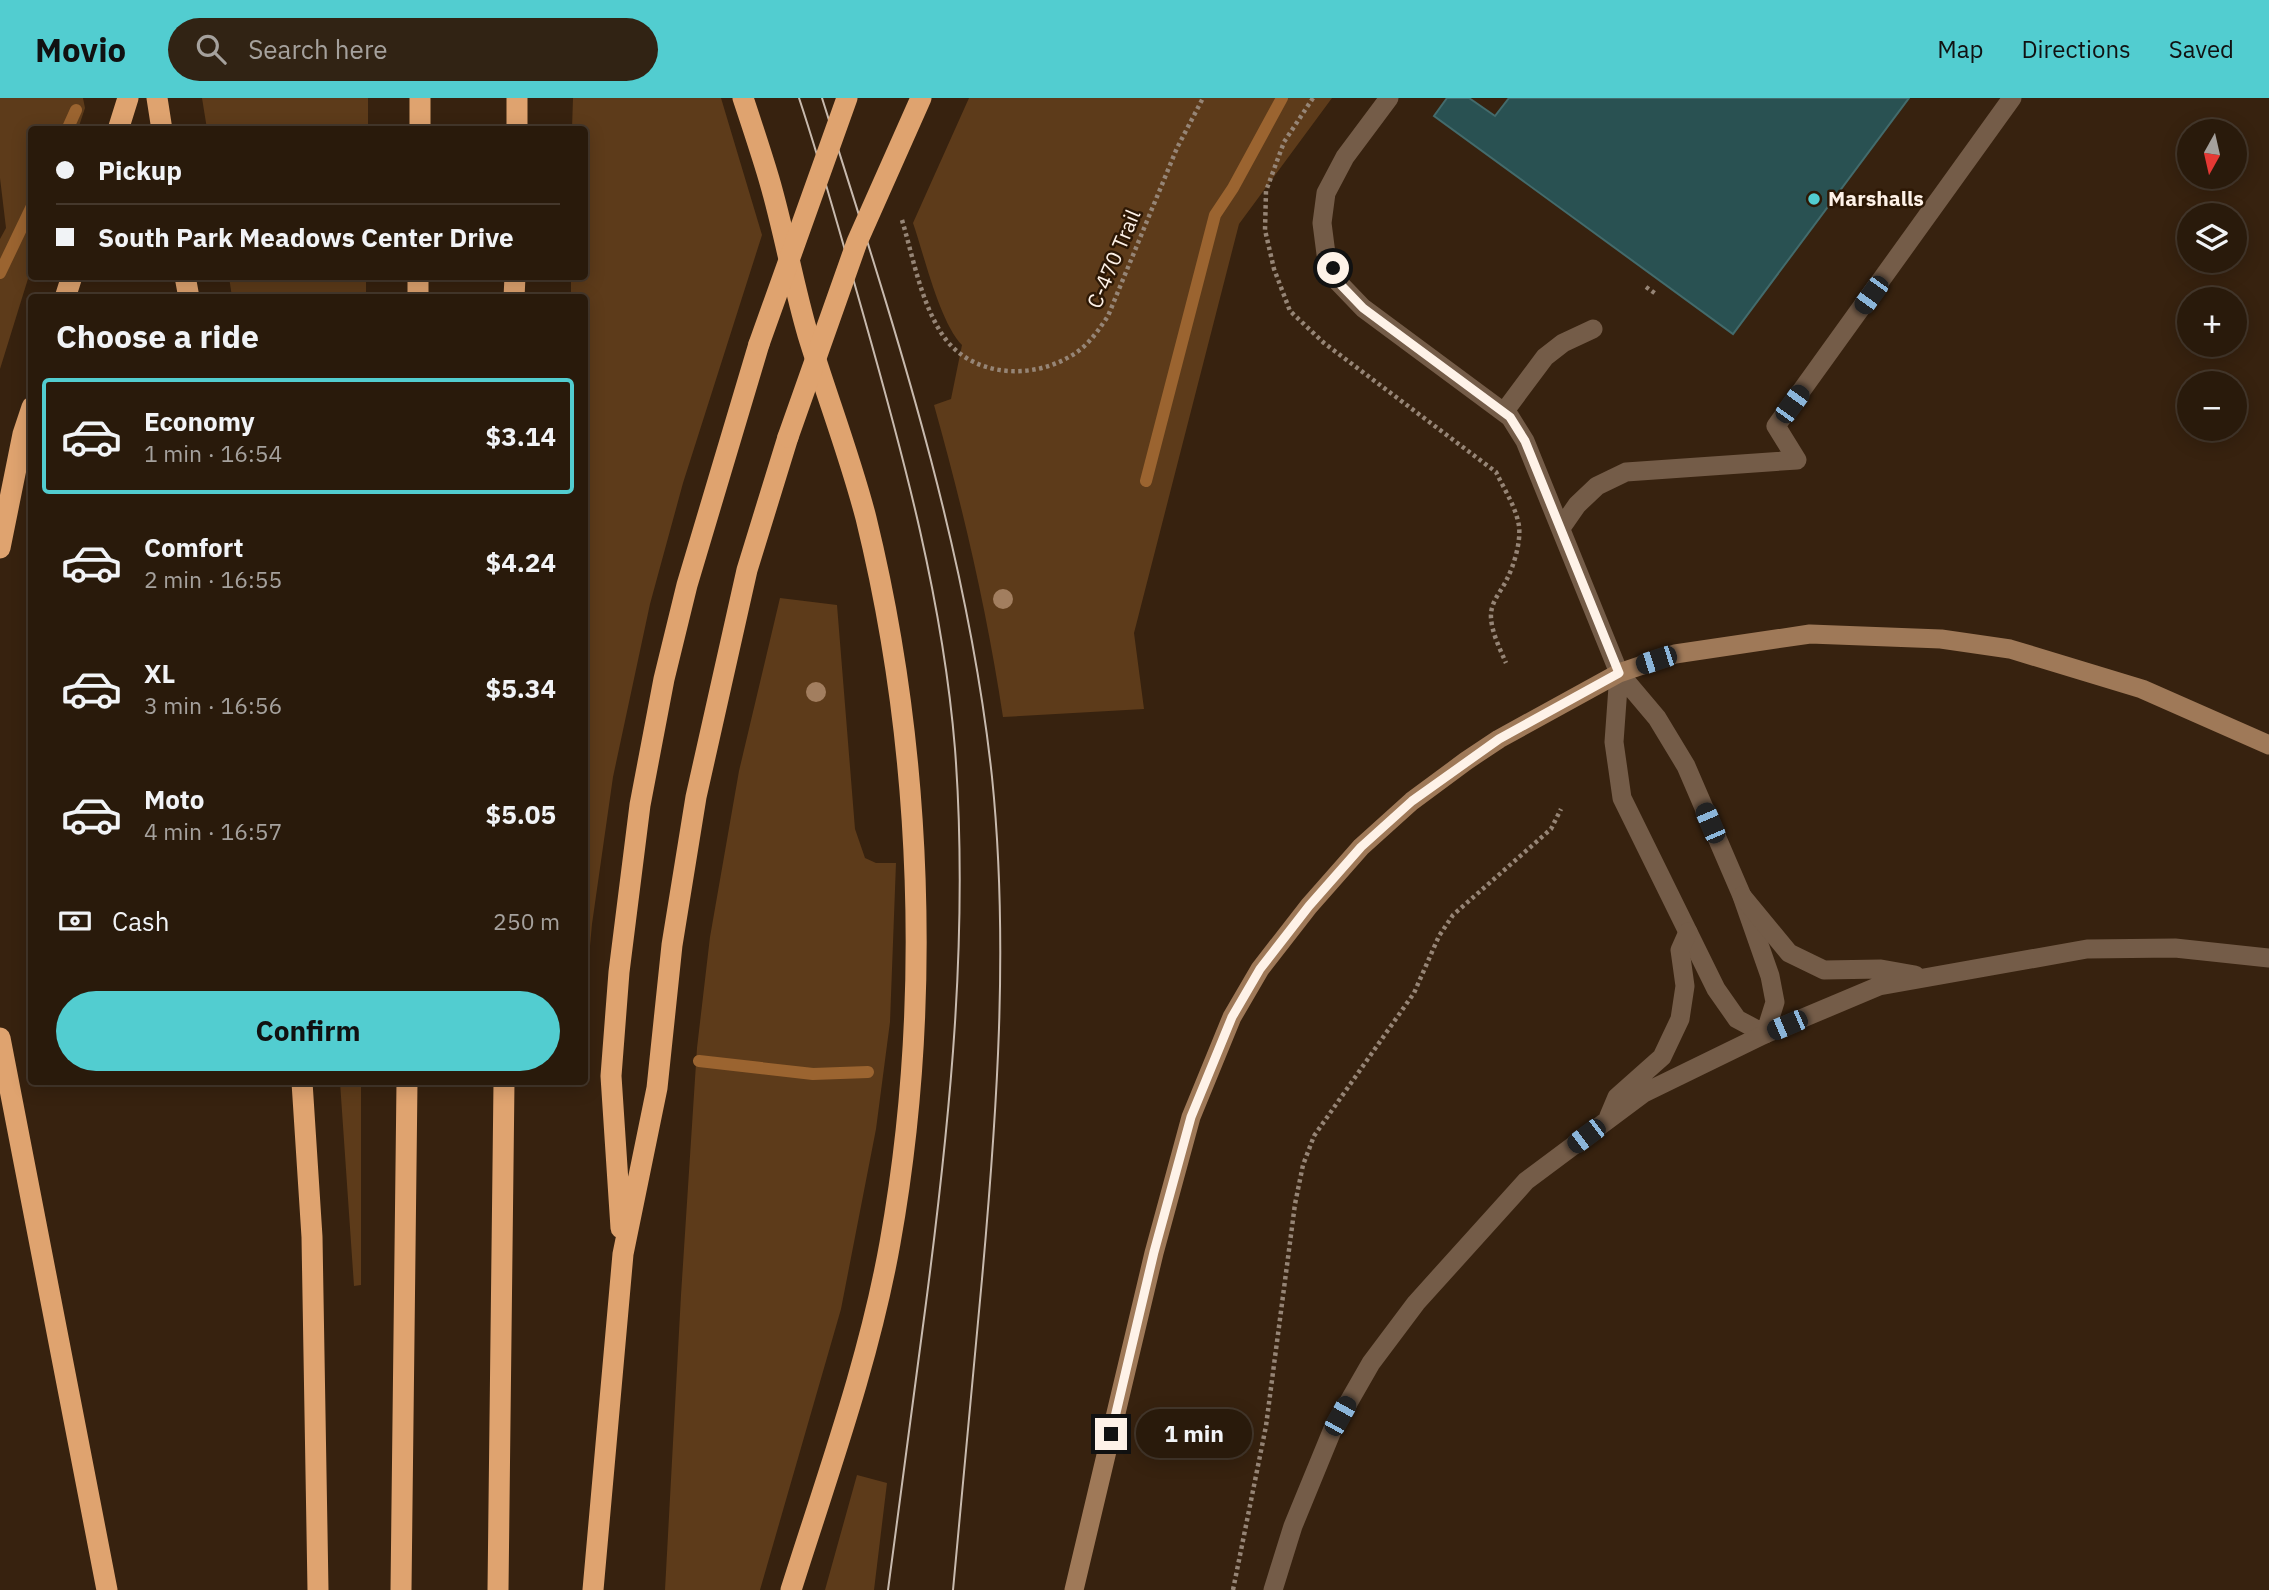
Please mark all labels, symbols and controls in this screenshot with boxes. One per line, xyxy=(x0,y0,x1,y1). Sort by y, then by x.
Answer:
search box xyxy=(168,18,658,81)
text: Movio xyxy=(35,28,126,71)
icon: search xyxy=(192,30,230,68)
text: Search here xyxy=(248,32,388,66)
text: Map xyxy=(1937,33,1983,65)
text: Directions xyxy=(2021,33,2131,65)
text: Saved xyxy=(2169,33,2234,65)
north arrow xyxy=(2177,119,2247,189)
map controls xyxy=(2177,119,2247,441)
text: Pickup xyxy=(98,153,182,187)
place label: Marshalls xyxy=(1828,184,1924,212)
marker: Marshalls xyxy=(1806,191,1822,207)
button: layers xyxy=(2177,203,2247,273)
street label: C-470 Trail xyxy=(1080,205,1147,312)
text: South Park Meadows Center Drive xyxy=(98,220,514,254)
route start xyxy=(1317,252,1349,284)
car xyxy=(1851,272,1892,318)
button: + xyxy=(2177,287,2247,357)
text: Choose a ride xyxy=(56,315,259,357)
button: − xyxy=(2177,371,2247,441)
car xyxy=(1772,381,1813,427)
text: Economy xyxy=(144,404,255,438)
icon: car xyxy=(60,405,123,468)
text: $3.14 xyxy=(486,419,556,453)
text: 1 min · 16:54 xyxy=(144,438,282,468)
text: Comfort xyxy=(144,530,243,564)
icon: car xyxy=(60,531,123,594)
text: $4.24 xyxy=(486,545,556,579)
text: 2 min · 16:55 xyxy=(144,564,282,594)
car xyxy=(1633,644,1680,676)
text: XL xyxy=(144,656,175,690)
icon: car xyxy=(60,657,123,720)
text: $5.34 xyxy=(486,671,556,705)
text: 3 min · 16:56 xyxy=(144,690,282,720)
text: Moto xyxy=(144,782,204,816)
icon: car xyxy=(60,783,123,846)
text: $5.05 xyxy=(486,797,556,831)
car xyxy=(1693,800,1728,846)
text: 4 min · 16:57 xyxy=(144,816,282,846)
icon: cash xyxy=(56,902,94,940)
text: Cash xyxy=(112,904,169,938)
text: 250 m xyxy=(493,906,560,936)
button: Confirm xyxy=(56,991,560,1071)
car xyxy=(1764,1007,1811,1043)
car xyxy=(1563,1115,1610,1157)
car xyxy=(1321,1393,1360,1439)
callout: 1 min xyxy=(1136,1410,1251,1458)
route end xyxy=(1095,1418,1127,1450)
text: 1 min xyxy=(1164,1418,1224,1448)

